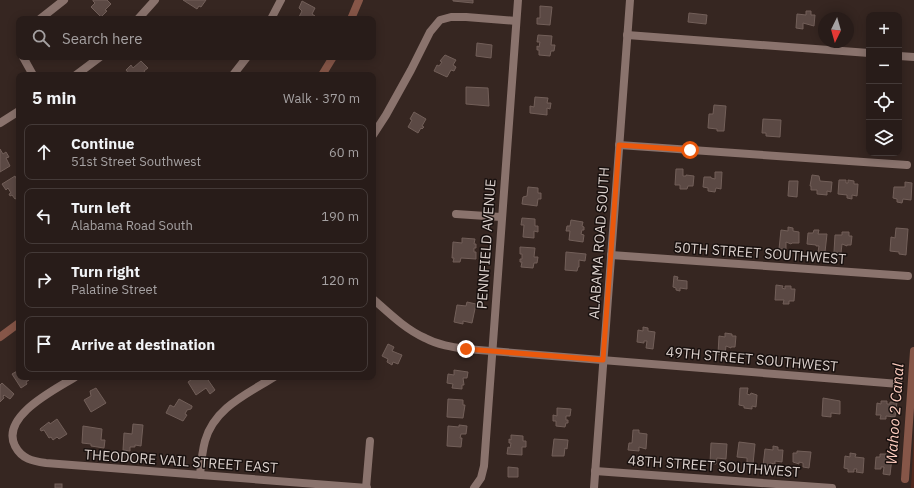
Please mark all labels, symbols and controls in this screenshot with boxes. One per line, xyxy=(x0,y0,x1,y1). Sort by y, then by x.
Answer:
north arrow xyxy=(818,12,854,48)
map controls xyxy=(866,12,902,156)
button: + xyxy=(866,12,902,48)
search box xyxy=(16,16,376,60)
icon: search xyxy=(30,27,52,49)
text: Search here xyxy=(62,29,142,48)
button: − xyxy=(866,48,902,84)
button: locate xyxy=(866,84,902,120)
text: 5 min xyxy=(32,87,76,109)
text: Walk · 370 m xyxy=(283,90,360,107)
button: layers xyxy=(866,120,902,156)
text: Continue xyxy=(71,134,135,153)
icon: ahead xyxy=(33,141,55,163)
route start xyxy=(681,141,699,159)
text: 60 m xyxy=(329,144,359,161)
text: 51st Street Southwest xyxy=(71,153,201,170)
street label: ALABAMA ROAD SOUTH xyxy=(585,166,613,320)
street label: PENNFIELD AVENUE xyxy=(472,178,500,310)
text: Turn left xyxy=(71,198,131,217)
icon: left xyxy=(33,205,55,227)
text: 190 m xyxy=(321,208,359,225)
text: Alabama Road South xyxy=(71,217,193,234)
street label: 50TH STREET SOUTHWEST xyxy=(673,238,847,268)
text: Turn right xyxy=(71,262,140,281)
icon: right xyxy=(33,269,55,291)
text: 120 m xyxy=(321,272,359,289)
text: Palatine Street xyxy=(71,281,157,298)
icon: arrive xyxy=(33,333,55,355)
text: Arrive at destination xyxy=(71,335,215,354)
route end xyxy=(457,340,475,358)
street label: 49TH STREET SOUTHWEST xyxy=(665,343,839,375)
water label: Wahoo 2 Canal xyxy=(881,363,908,465)
street label: THEODORE VAIL STREET EAST xyxy=(83,445,279,477)
street label: 48TH STREET SOUTHWEST xyxy=(627,451,801,481)

